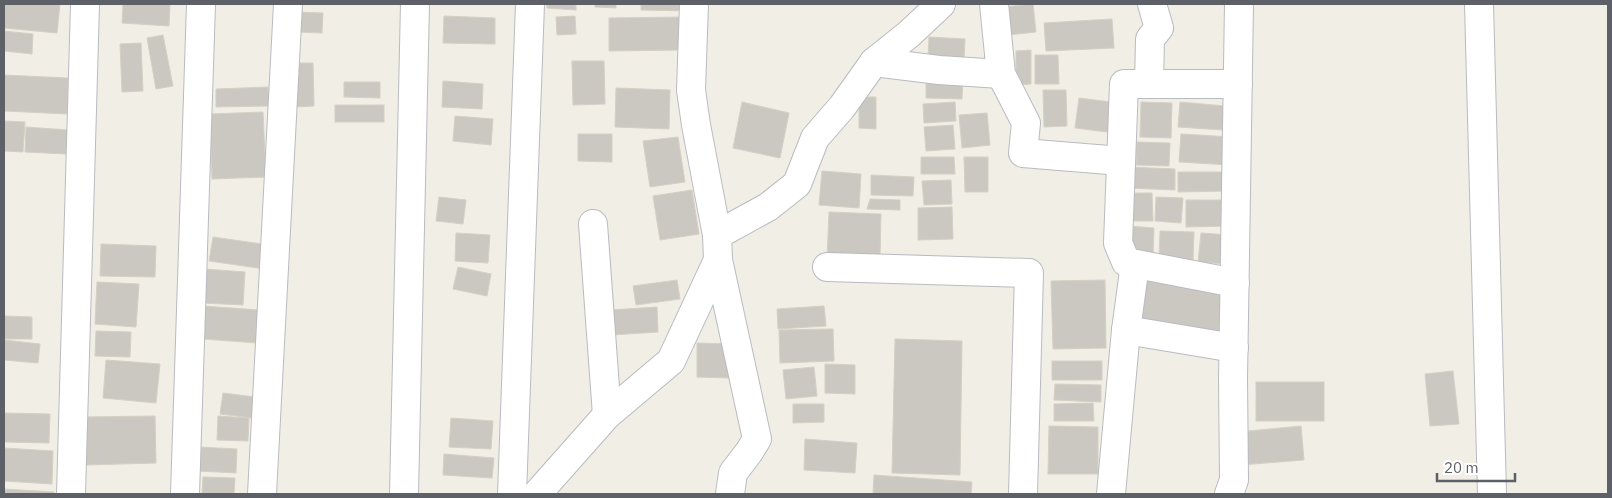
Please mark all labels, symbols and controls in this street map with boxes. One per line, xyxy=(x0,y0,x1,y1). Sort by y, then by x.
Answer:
scale bar xyxy=(1437,450,1514,482)
text: 20 m xyxy=(1444,458,1479,477)

